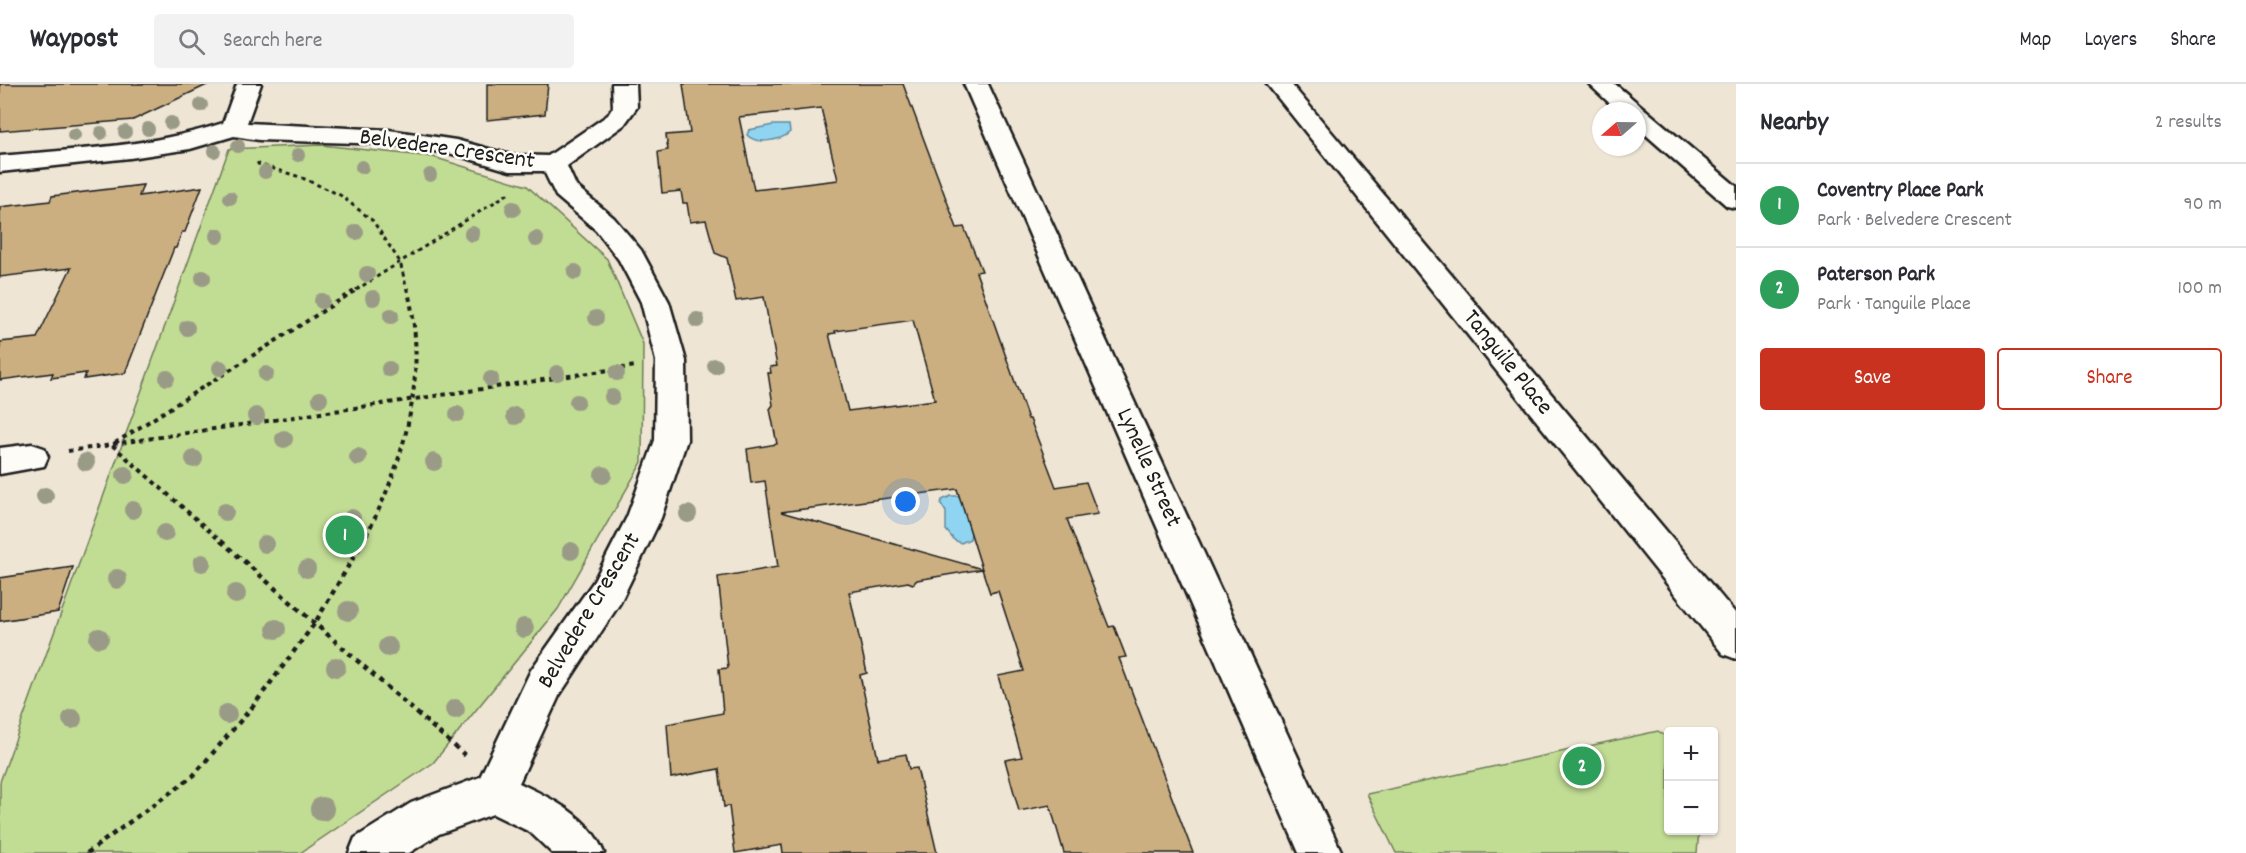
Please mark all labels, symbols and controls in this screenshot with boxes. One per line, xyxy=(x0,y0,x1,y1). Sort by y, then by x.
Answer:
search box xyxy=(154,14,574,68)
text: Waypost xyxy=(30,21,118,61)
icon: search xyxy=(175,25,208,58)
text: Search here xyxy=(223,26,322,57)
text: Map xyxy=(2020,26,2051,56)
text: Layers xyxy=(2084,26,2137,56)
text: Share xyxy=(2170,26,2216,56)
north arrow xyxy=(1592,102,1646,156)
text: Nearby xyxy=(1760,105,1828,142)
text: 2 results xyxy=(2155,109,2222,137)
street label: Belvedere Crescent xyxy=(357,121,537,179)
text: Coventry Place Park xyxy=(1817,176,1984,207)
text: 1 xyxy=(1777,191,1782,219)
text: 90 m xyxy=(2184,191,2222,219)
text: Park · Belvedere Crescent xyxy=(1817,207,2012,235)
text: Paterson Park xyxy=(1817,260,1935,291)
text: 2 xyxy=(1775,275,1784,303)
text: 100 m xyxy=(2178,275,2222,303)
text: Park · Tanguile Place xyxy=(1817,291,1971,319)
street label: Tanguile Place xyxy=(1454,303,1560,423)
button: Save xyxy=(1760,348,1985,410)
button: Share xyxy=(1997,348,2222,410)
street label: Lynelle Street xyxy=(1107,403,1189,533)
your location xyxy=(891,487,920,516)
pin: 1 xyxy=(326,512,364,558)
street label: Belvedere Crescent xyxy=(530,526,650,695)
map controls xyxy=(1664,727,1718,835)
button: + xyxy=(1664,727,1718,781)
pin: 2 xyxy=(1562,744,1602,788)
button: − xyxy=(1664,781,1718,835)

